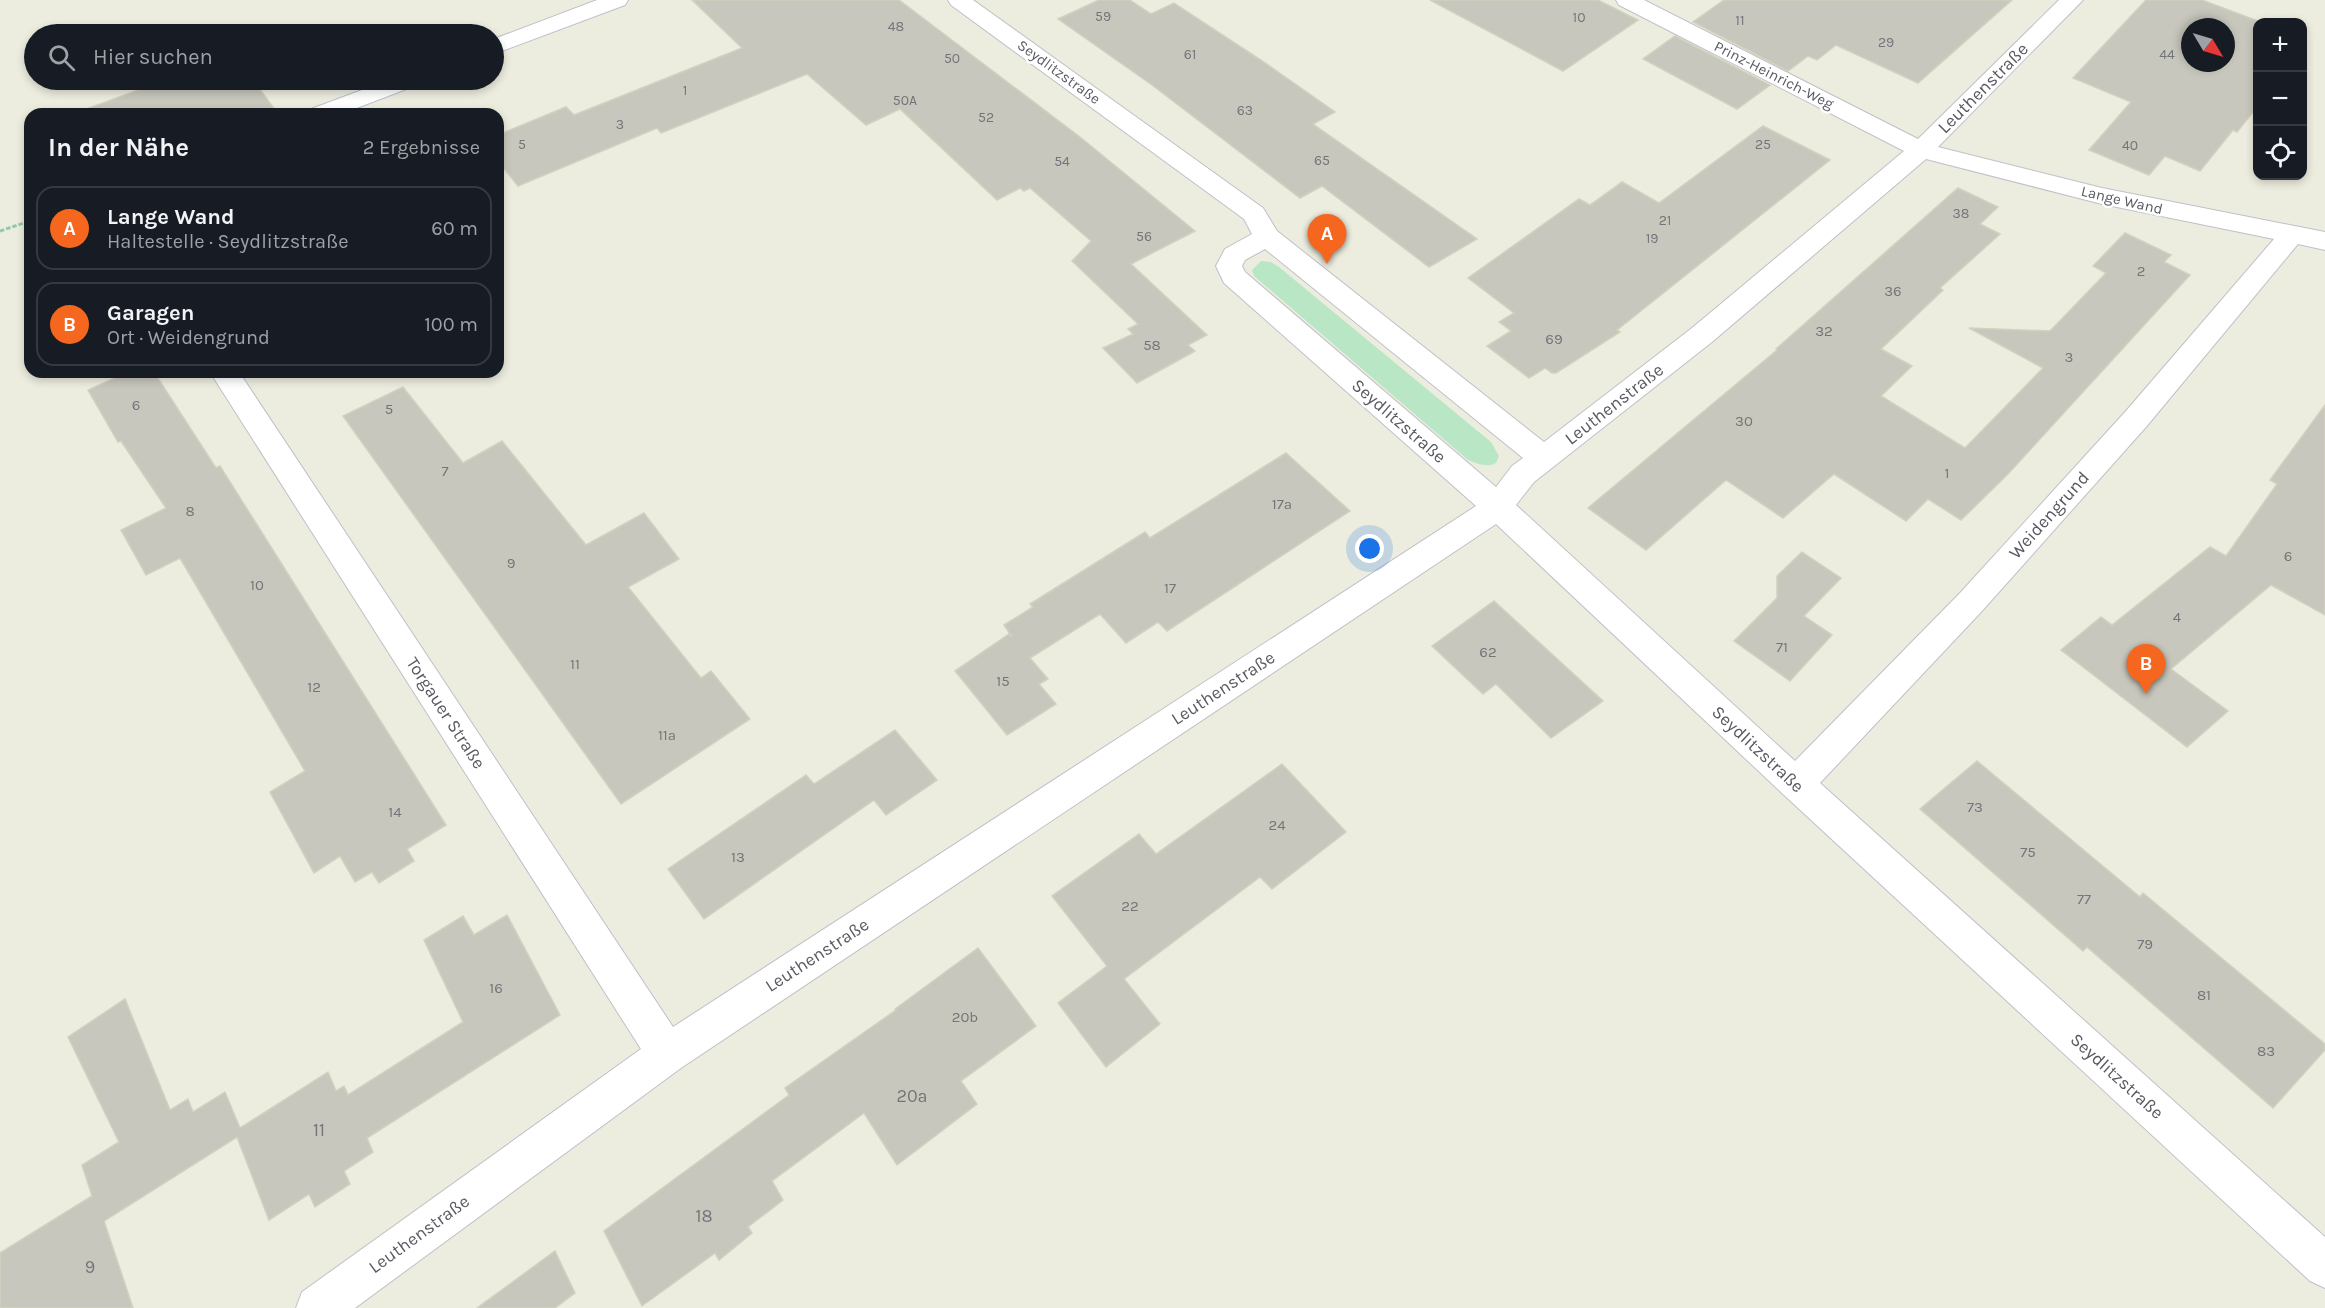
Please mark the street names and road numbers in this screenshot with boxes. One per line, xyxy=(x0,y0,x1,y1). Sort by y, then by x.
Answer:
street label: Seydlitzstraße xyxy=(1014,36,1104,108)
street label: Prinz-Heinrich-Weg xyxy=(1711,37,1837,113)
street label: Leuthenstraße xyxy=(1933,38,2033,138)
street label: Lange Wand xyxy=(2079,182,2165,218)
street label: Leuthenstraße xyxy=(1560,359,1668,449)
street label: Seydlitzstraße xyxy=(1347,374,1451,468)
street label: Weidengrund xyxy=(2004,467,2094,563)
street label: Leuthenstraße xyxy=(1167,646,1279,730)
street label: Torgauer Straße xyxy=(402,653,490,773)
street label: Seydlitzstraße xyxy=(1707,701,1809,797)
street label: Leuthenstraße xyxy=(761,913,873,997)
street label: Seydlitzstraße xyxy=(2066,1028,2168,1124)
street label: Leuthenstraße xyxy=(364,1190,474,1278)

